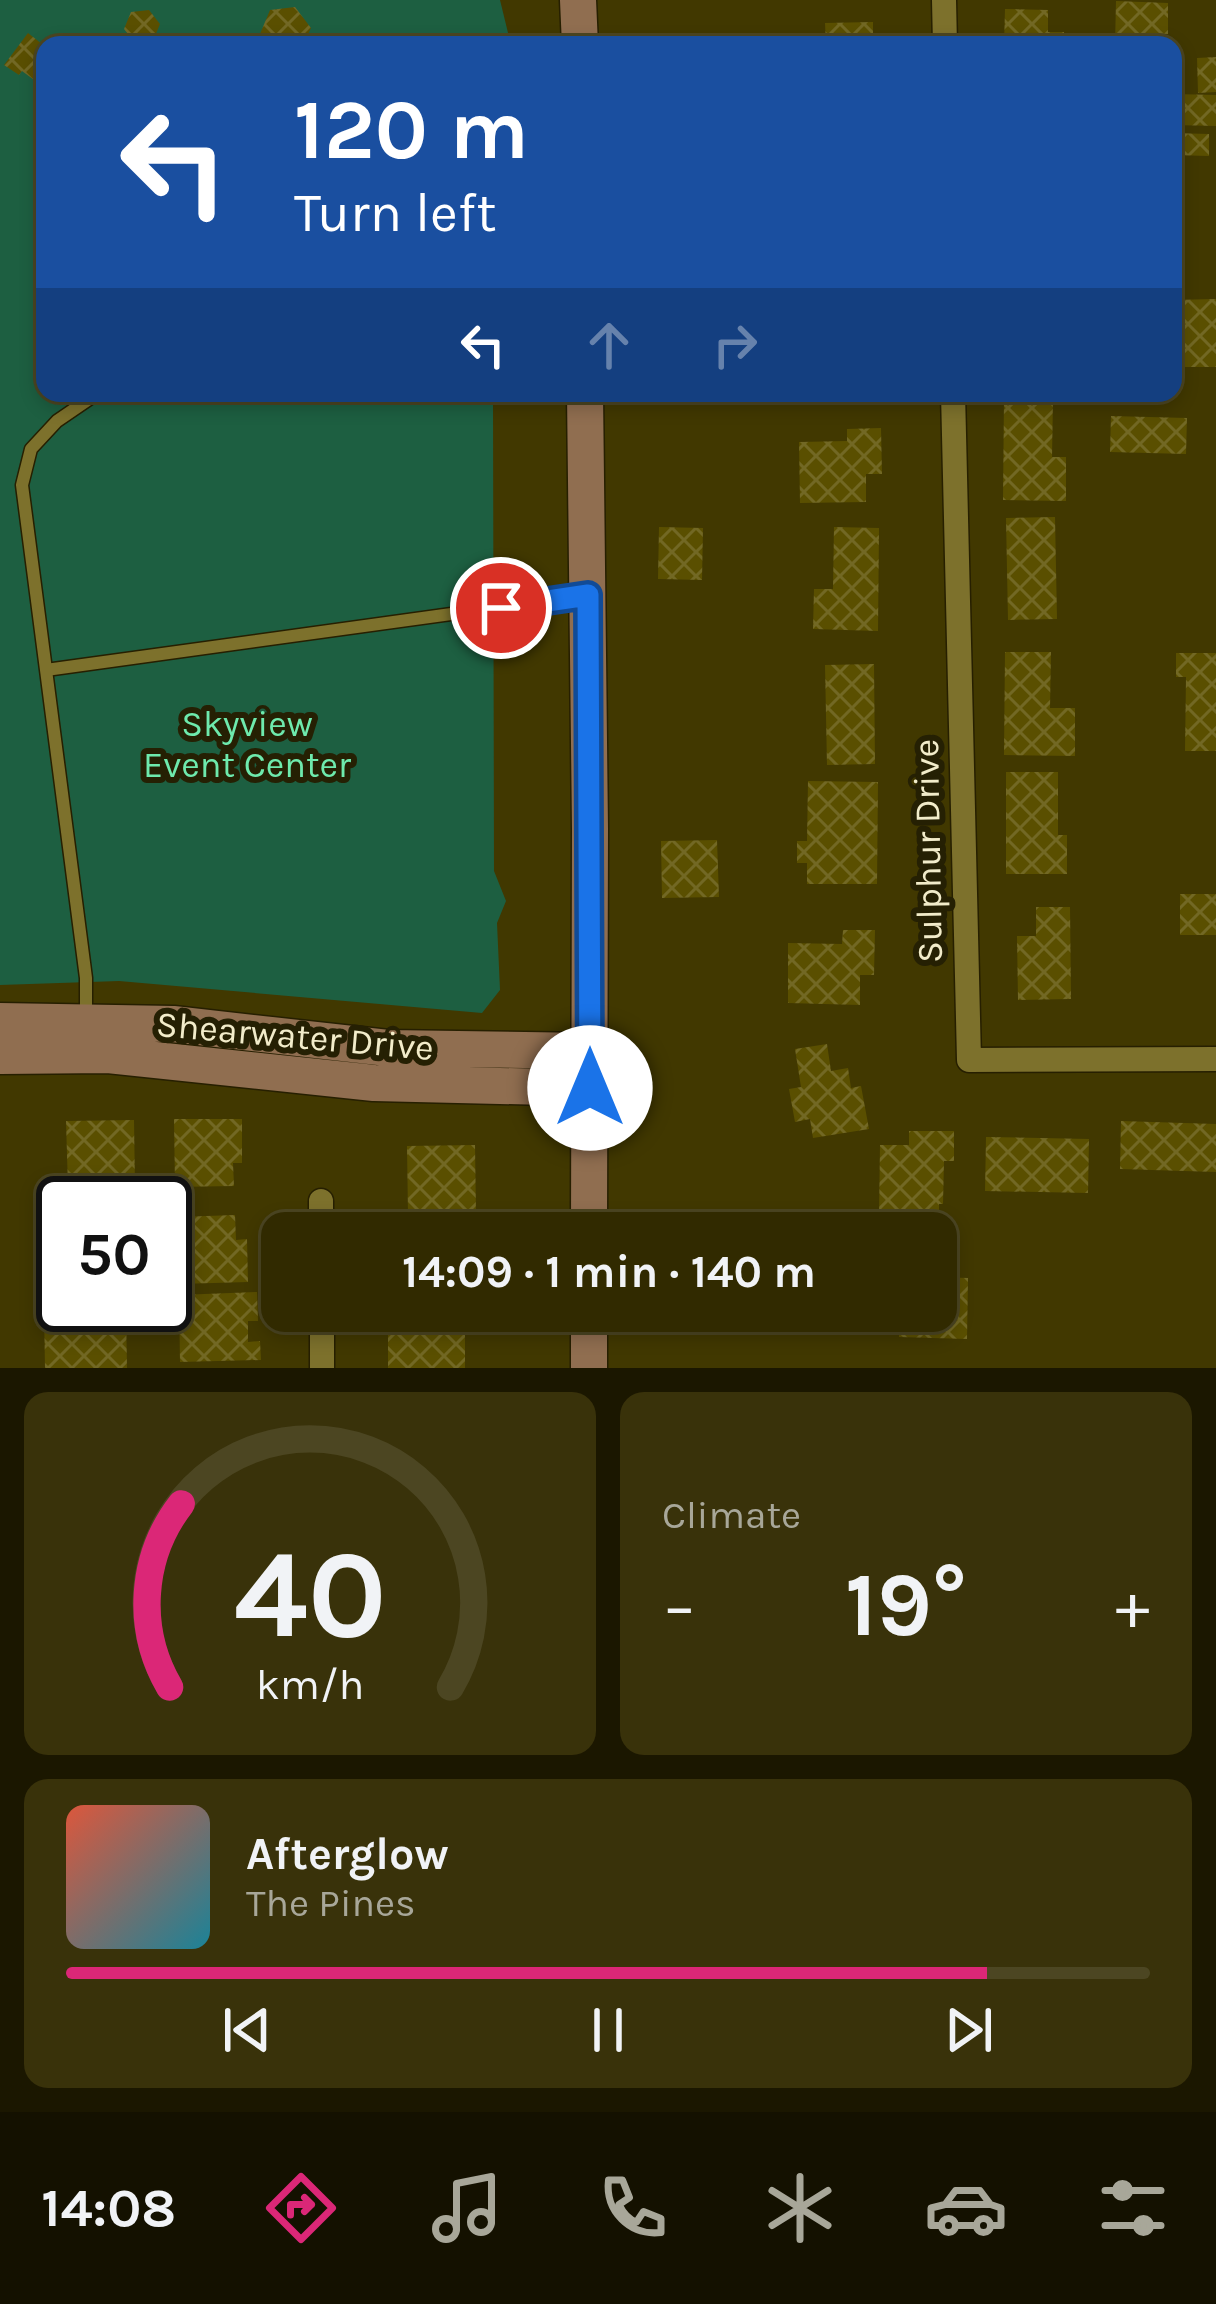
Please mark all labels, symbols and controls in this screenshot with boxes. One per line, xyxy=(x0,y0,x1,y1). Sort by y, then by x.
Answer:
text: 120 m xyxy=(294,81,529,179)
icon: left xyxy=(96,84,252,240)
text: Turn left xyxy=(294,181,497,245)
icon: left xyxy=(450,312,516,378)
icon: ahead xyxy=(576,312,642,378)
icon: right xyxy=(702,312,768,378)
pin xyxy=(450,557,552,659)
icon: arrive xyxy=(468,575,534,641)
park label: Skyview Event Center xyxy=(143,703,352,786)
street label: Sulphur Drive xyxy=(905,739,951,963)
street label: Shearwater Drive xyxy=(155,1003,435,1069)
position arrow xyxy=(527,1025,653,1151)
speed limit sign: 50 xyxy=(36,1176,192,1332)
text: 14:09 · 1 min · 140 m xyxy=(402,1246,816,1298)
text: Climate xyxy=(662,1492,801,1538)
text: 40 xyxy=(233,1522,387,1667)
text: 19° xyxy=(845,1552,967,1658)
text: − xyxy=(662,1567,697,1645)
text: + xyxy=(1115,1567,1150,1645)
text: km/h xyxy=(256,1659,364,1709)
text: Afterglow xyxy=(246,1828,449,1880)
text: The Pines xyxy=(246,1880,416,1926)
icon: previous xyxy=(214,1997,280,2063)
icon: pause xyxy=(575,1997,641,2063)
icon: next xyxy=(936,1997,1002,2063)
icon: directions xyxy=(259,2166,343,2250)
icon: music xyxy=(425,2166,509,2250)
icon: phone xyxy=(591,2166,675,2250)
icon: climate xyxy=(758,2166,842,2250)
icon: car xyxy=(924,2166,1008,2250)
icon: filters xyxy=(1091,2166,1175,2250)
text: 14:08 xyxy=(41,2176,176,2240)

